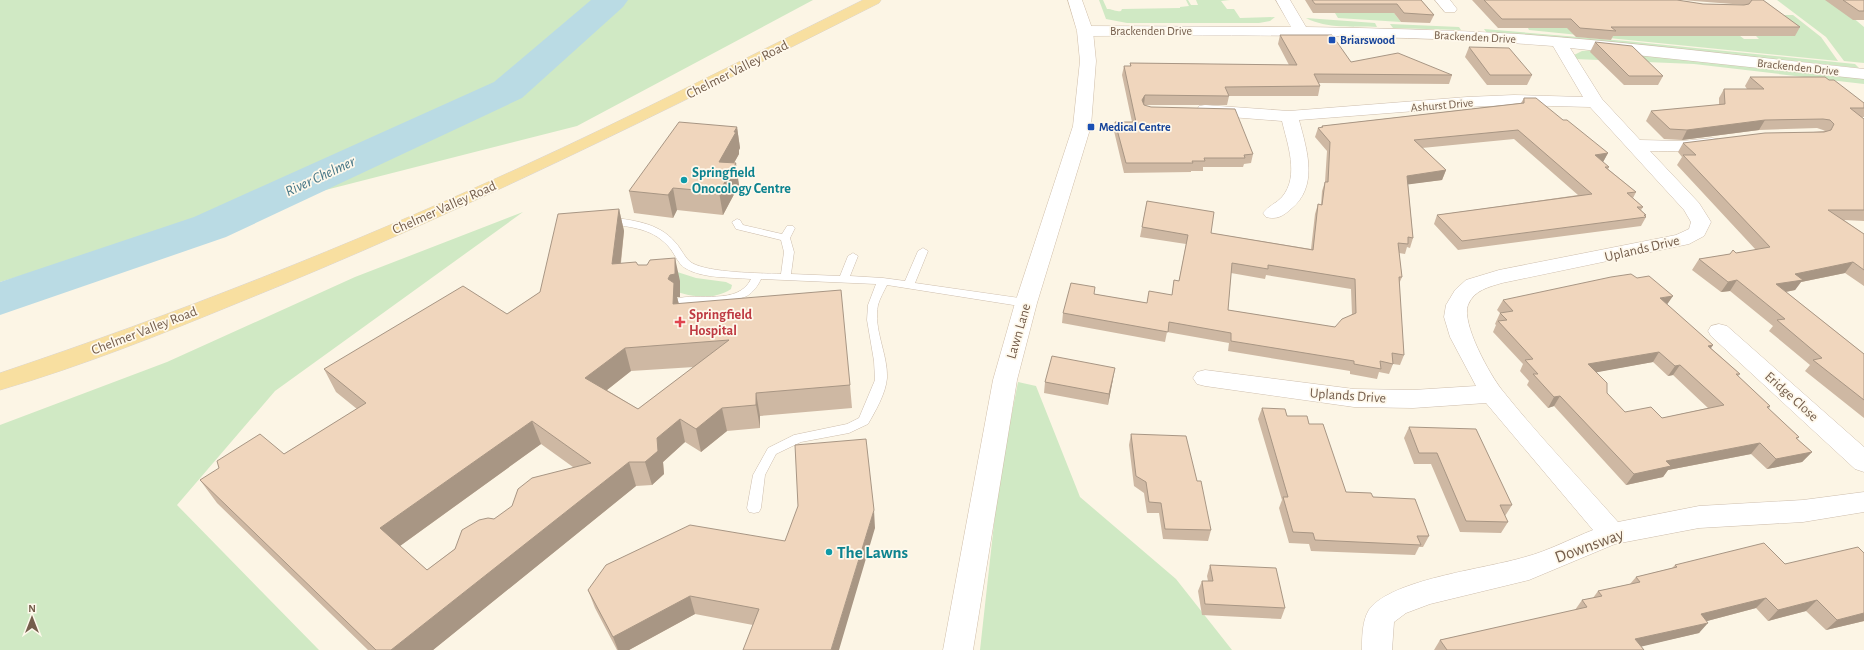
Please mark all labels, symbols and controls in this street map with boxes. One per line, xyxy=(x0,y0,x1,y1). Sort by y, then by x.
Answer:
street label: Brackenden Drive xyxy=(1110,25,1192,37)
street label: Brackenden Drive xyxy=(1434,29,1516,45)
place label: Briarswood xyxy=(1340,34,1396,46)
marker: Briarswood xyxy=(1327,35,1337,45)
street label: Chelmer Valley Road xyxy=(684,38,791,102)
street label: Brackenden Drive xyxy=(1757,57,1839,77)
street label: Ashurst Drive xyxy=(1410,96,1474,114)
place label: Medical Centre xyxy=(1099,121,1171,133)
marker: Medical Centre xyxy=(1086,122,1096,132)
water label: River Chelmer xyxy=(283,153,358,199)
place label: Springfield Onocology Centre xyxy=(692,166,791,196)
marker: Springfield Onocology Centre xyxy=(679,175,689,185)
street label: Chelmer Valley Road xyxy=(390,179,498,237)
street label: Uplands Drive xyxy=(1603,234,1681,264)
street label: Lawn Lane xyxy=(1004,302,1034,361)
street label: Chelmer Valley Road xyxy=(90,304,199,358)
place label: Springfield Hospital xyxy=(689,308,753,338)
marker: Springfield Hospital xyxy=(674,316,686,328)
street label: Eridge Close xyxy=(1762,369,1821,424)
street label: Uplands Drive xyxy=(1309,386,1387,406)
street label: Downsway xyxy=(1553,525,1627,567)
place label: The Lawns xyxy=(837,544,909,561)
marker: The Lawns xyxy=(824,547,834,557)
north arrow xyxy=(12,598,52,638)
text: N xyxy=(28,603,36,614)

